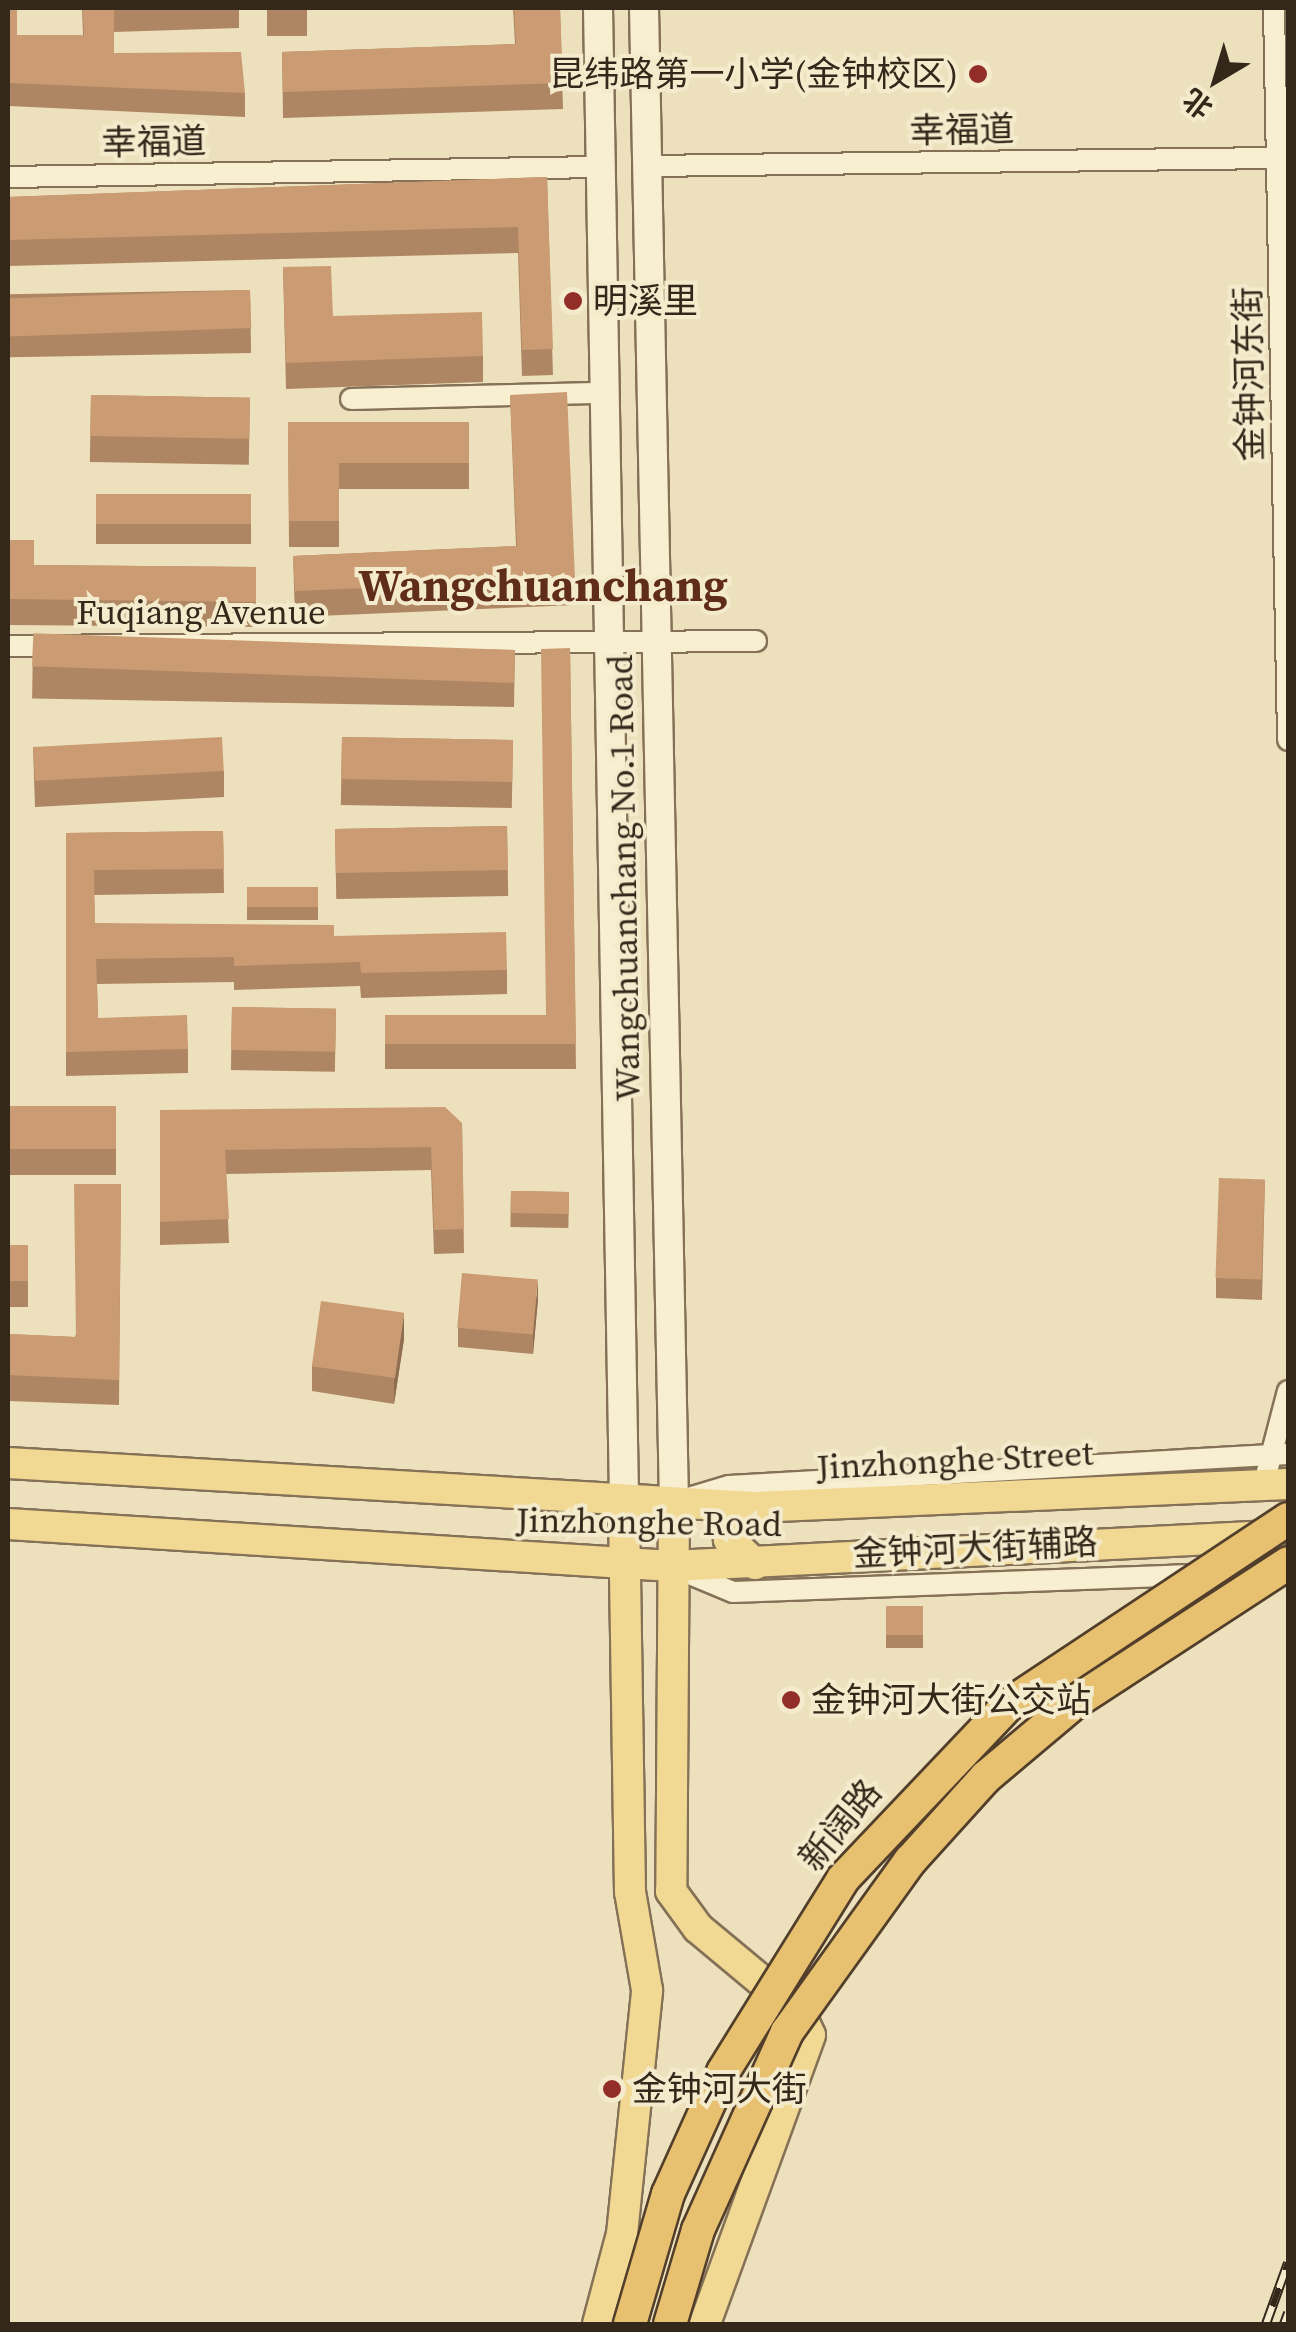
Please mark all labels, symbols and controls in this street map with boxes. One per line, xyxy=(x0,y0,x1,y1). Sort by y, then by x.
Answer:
north arrow xyxy=(1166,30,1266,130)
place label: 昆纬路第一小学(金钟校区) xyxy=(549,53,958,95)
marker: 昆纬路第一小学(金钟校区) xyxy=(967,63,989,85)
text: 北 xyxy=(1175,80,1220,127)
street label: 幸福道 xyxy=(909,108,1015,152)
street label: 幸福道 xyxy=(101,120,207,164)
place label: 明溪里 xyxy=(593,280,698,322)
street label: 金钟河东街 xyxy=(1226,286,1272,462)
marker: 明溪里 xyxy=(562,290,584,312)
district label: Wangchuanchang xyxy=(358,559,728,613)
street label: Fuqiang Avenue xyxy=(76,591,326,633)
street label: Wangchuanchang No.1 Road xyxy=(599,654,649,1102)
street label: Jinzhonghe Street xyxy=(816,1432,1094,1488)
street label: Jinzhonghe Road xyxy=(516,1499,782,1545)
street label: 金钟河大街辅路 xyxy=(852,1521,1098,1575)
place label: 金钟河大街公交站 xyxy=(811,1679,1091,1721)
marker: 金钟河大街公交站 xyxy=(780,1689,802,1711)
street label: 新阔路 xyxy=(790,1771,890,1879)
place label: 金钟河大街 xyxy=(632,2068,807,2110)
marker: 金钟河大街 xyxy=(601,2078,623,2100)

